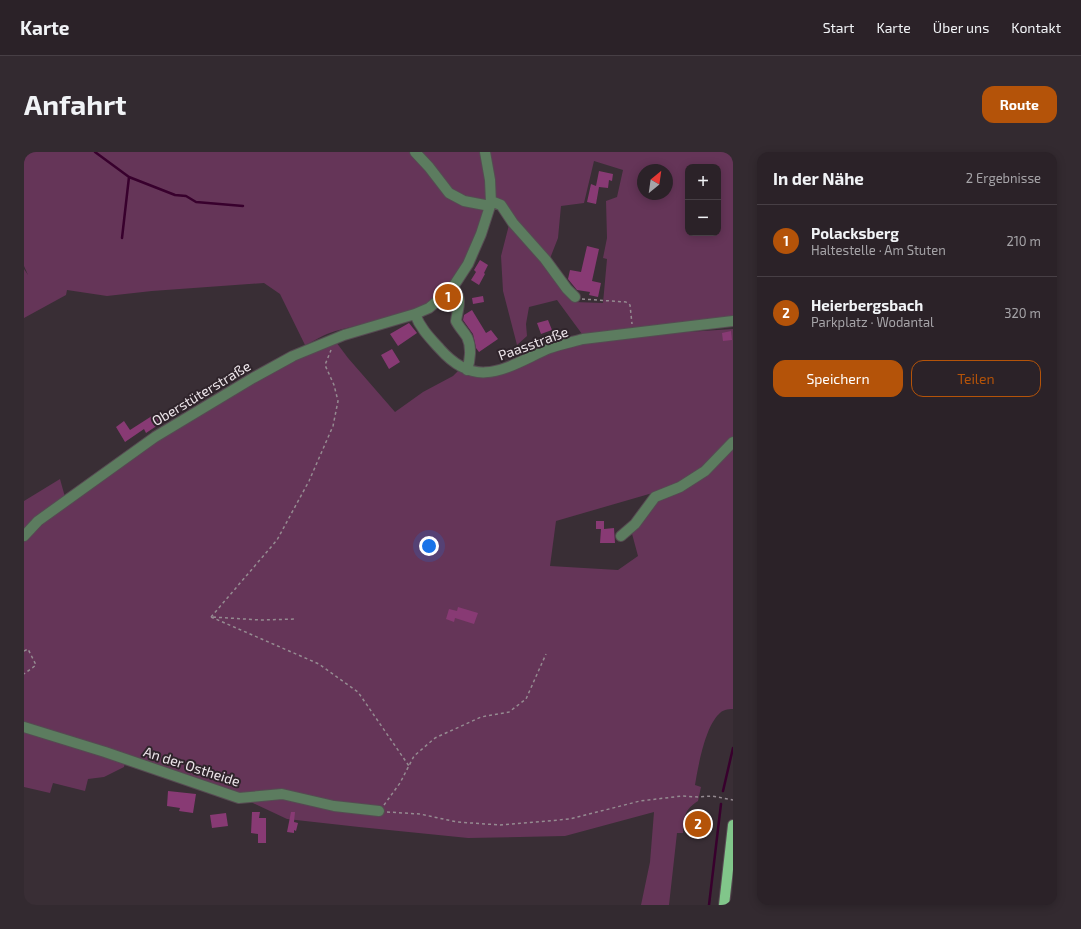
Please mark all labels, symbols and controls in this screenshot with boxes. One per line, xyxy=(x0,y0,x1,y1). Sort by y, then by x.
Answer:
text: Karte xyxy=(20,16,70,39)
text: Start xyxy=(823,19,854,36)
text: Karte xyxy=(876,19,911,36)
text: Über uns xyxy=(933,19,989,36)
text: Kontakt xyxy=(1011,19,1061,36)
button: Route xyxy=(982,86,1057,123)
text: Anfahrt xyxy=(24,87,127,121)
north arrow xyxy=(637,164,673,200)
map controls xyxy=(685,164,721,236)
button: + xyxy=(685,164,721,200)
text: In der Nähe xyxy=(773,168,864,188)
text: 2 Ergebnisse xyxy=(966,170,1041,186)
button: − xyxy=(685,200,721,236)
text: Polacksberg xyxy=(811,224,899,242)
text: 1 xyxy=(783,233,789,249)
text: 210 m xyxy=(1006,233,1041,249)
text: Haltestelle · Am Stuten xyxy=(811,242,946,258)
pin: 1 xyxy=(435,282,461,312)
text: Heierbergsbach xyxy=(811,296,923,314)
text: 2 xyxy=(782,305,790,321)
text: 320 m xyxy=(1004,305,1041,321)
text: Parkplatz · Wodantal xyxy=(811,314,934,330)
street label: Paasstraße xyxy=(496,322,570,364)
street label: Oberstüterstraße xyxy=(149,357,253,429)
button: Speichern xyxy=(773,360,903,397)
button: Teilen xyxy=(911,360,1041,397)
your location xyxy=(419,536,439,556)
street label: An der Ostheide xyxy=(142,742,242,790)
pin: 2 xyxy=(685,809,711,839)

